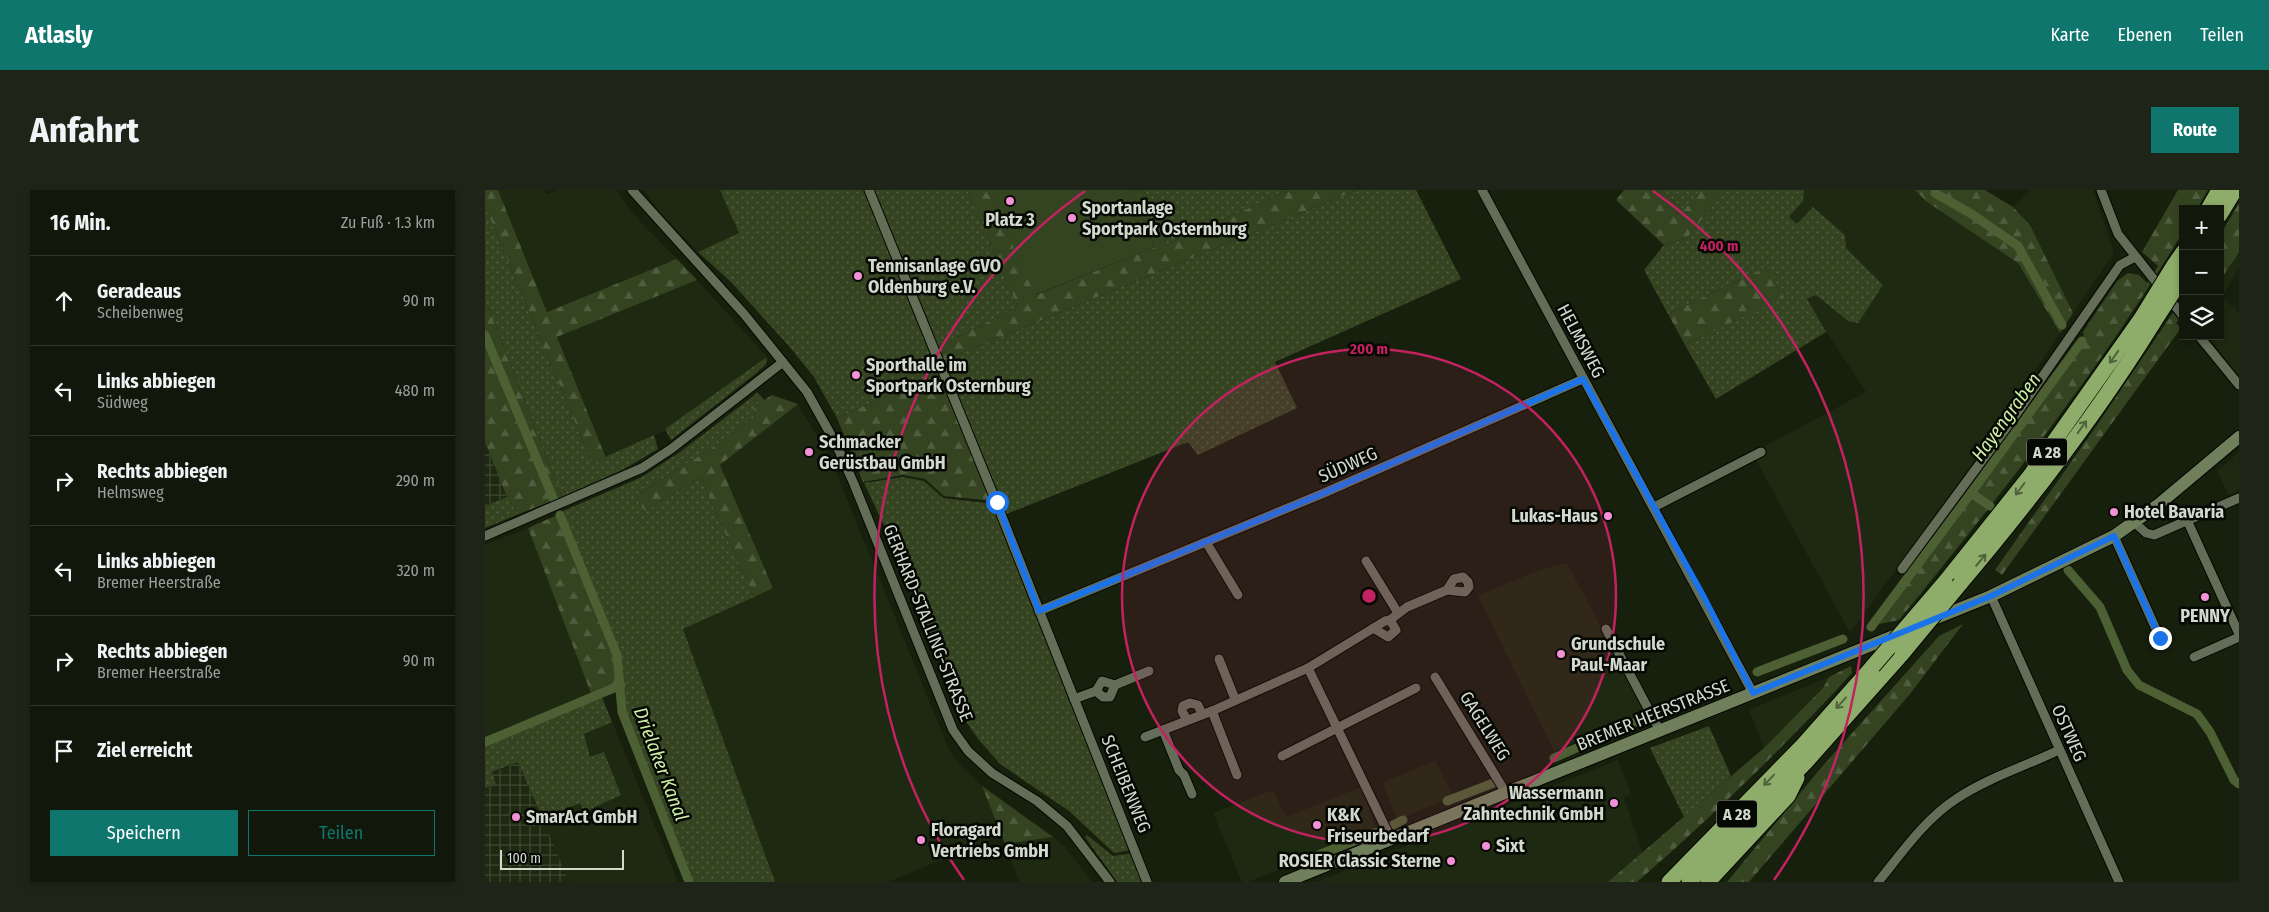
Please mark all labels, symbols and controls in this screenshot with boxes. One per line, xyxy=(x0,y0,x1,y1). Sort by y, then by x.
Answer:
text: Atlasly xyxy=(25,21,93,49)
text: Karte xyxy=(2050,24,2089,46)
text: Ebenen xyxy=(2117,24,2172,46)
text: Teilen xyxy=(2200,24,2244,46)
button: Route xyxy=(2151,107,2239,153)
text: Anfahrt xyxy=(30,109,139,151)
marker: Platz 3 xyxy=(1004,195,1016,207)
place label: Sportanlage Sportpark Osternburg xyxy=(1082,197,1247,240)
map controls xyxy=(2179,205,2224,340)
button: + xyxy=(2179,205,2224,250)
place label: Platz 3 xyxy=(985,209,1035,231)
text: 16 Min. xyxy=(50,210,111,236)
marker: Sportanlage Sportpark Osternburg xyxy=(1066,212,1078,224)
text: Zu Fuß · 1.3 km xyxy=(341,213,435,232)
text: 400 m xyxy=(1700,237,1738,255)
button: − xyxy=(2179,250,2224,295)
place label: Tennisanlage GVO Oldenburg e.V. xyxy=(868,255,1001,298)
marker: Tennisanlage GVO Oldenburg e.V. xyxy=(852,270,864,282)
text: Geradeaus xyxy=(97,280,181,303)
icon: ahead xyxy=(50,287,78,315)
text: 90 m xyxy=(403,291,435,310)
button: layers xyxy=(2179,295,2224,340)
street label: HELMSWEG xyxy=(1552,300,1610,382)
text: Scheibenweg xyxy=(97,303,183,322)
text: 200 m xyxy=(1349,340,1388,358)
one-way arrow xyxy=(2109,350,2119,364)
place label: Sporthalle im Sportpark Osternburg xyxy=(866,354,1031,397)
water label: Hayengraben xyxy=(1966,368,2046,466)
marker: Sporthalle im Sportpark Osternburg xyxy=(850,369,862,381)
text: Links abbiegen xyxy=(97,370,216,393)
icon: left xyxy=(50,377,78,405)
text: 480 m xyxy=(395,381,435,400)
text: Südweg xyxy=(97,393,148,412)
one-way arrow xyxy=(2077,420,2087,434)
place label: Schmacker Gerüstbau GmbH xyxy=(819,431,946,474)
road number: A 28 xyxy=(2027,438,2067,466)
street label: SÜDWEG xyxy=(1315,442,1381,488)
marker: Schmacker Gerüstbau GmbH xyxy=(803,446,815,458)
text: Rechts abbiegen xyxy=(97,460,227,483)
icon: right xyxy=(50,467,78,495)
text: 290 m xyxy=(396,471,435,490)
one-way arrow xyxy=(2014,482,2025,495)
text: Helmsweg xyxy=(97,483,164,502)
route start xyxy=(986,491,1009,514)
place label: Hotel Bavaria xyxy=(2124,501,2224,523)
place label: Lukas-Haus xyxy=(1511,505,1598,527)
marker: Hotel Bavaria xyxy=(2108,506,2120,518)
marker: Lukas-Haus xyxy=(1602,510,1614,522)
street label: GERHARD-STALLING-STRASSE xyxy=(878,521,978,725)
text: Links abbiegen xyxy=(97,550,216,573)
one-way arrow xyxy=(1975,554,1986,567)
icon: left xyxy=(50,557,78,585)
text: 320 m xyxy=(396,561,435,580)
text: Bremer Heerstraße xyxy=(97,573,221,592)
centre of rings xyxy=(1360,587,1378,605)
marker: PENNY xyxy=(2199,591,2211,603)
place label: PENNY xyxy=(2180,605,2230,627)
route end xyxy=(2149,627,2172,650)
place label: Grundschule Paul-Maar xyxy=(1571,633,1665,676)
text: Rechts abbiegen xyxy=(97,640,227,663)
icon: right xyxy=(50,647,78,675)
marker: Grundschule Paul-Maar xyxy=(1555,648,1567,660)
text: 90 m xyxy=(403,651,435,670)
text: Bremer Heerstraße xyxy=(97,663,221,682)
street label: BREMER HEERSTRASSE xyxy=(1573,674,1733,756)
street label: GAGELWEG xyxy=(1455,687,1515,765)
one-way arrow xyxy=(1835,696,1846,709)
street label: OSTWEG xyxy=(2047,701,2091,765)
water label: Drielaker Kanal xyxy=(629,704,693,824)
street label: SCHEIBENWEG xyxy=(1096,732,1156,836)
icon: arrive xyxy=(50,737,78,765)
text: Ziel erreicht xyxy=(97,739,193,762)
one-way arrow xyxy=(1763,774,1775,786)
place label: Wassermann Zahntechnik GmbH xyxy=(1463,782,1604,825)
marker: Wassermann Zahntechnik GmbH xyxy=(1608,797,1620,809)
road number: A 28 xyxy=(1717,800,1757,828)
place label: K&K Friseurbedarf xyxy=(1327,804,1431,847)
place label: SmarAct GmbH xyxy=(526,806,637,828)
button: Speichern xyxy=(50,810,238,856)
button: Teilen xyxy=(248,810,435,856)
marker: SmarAct GmbH xyxy=(510,811,522,823)
place label: Floragard Vertriebs GmbH xyxy=(930,819,1049,862)
marker: K&K Friseurbedarf xyxy=(1311,819,1323,831)
marker: Floragard Vertriebs GmbH xyxy=(915,834,927,846)
place label: Sixt xyxy=(1496,835,1525,857)
marker: Sixt xyxy=(1480,840,1492,852)
scale bar xyxy=(500,847,624,870)
text: 100 m xyxy=(507,850,541,867)
place label: ROSIER Classic Sterne xyxy=(1279,850,1441,872)
marker: ROSIER Classic Sterne xyxy=(1445,855,1457,867)

